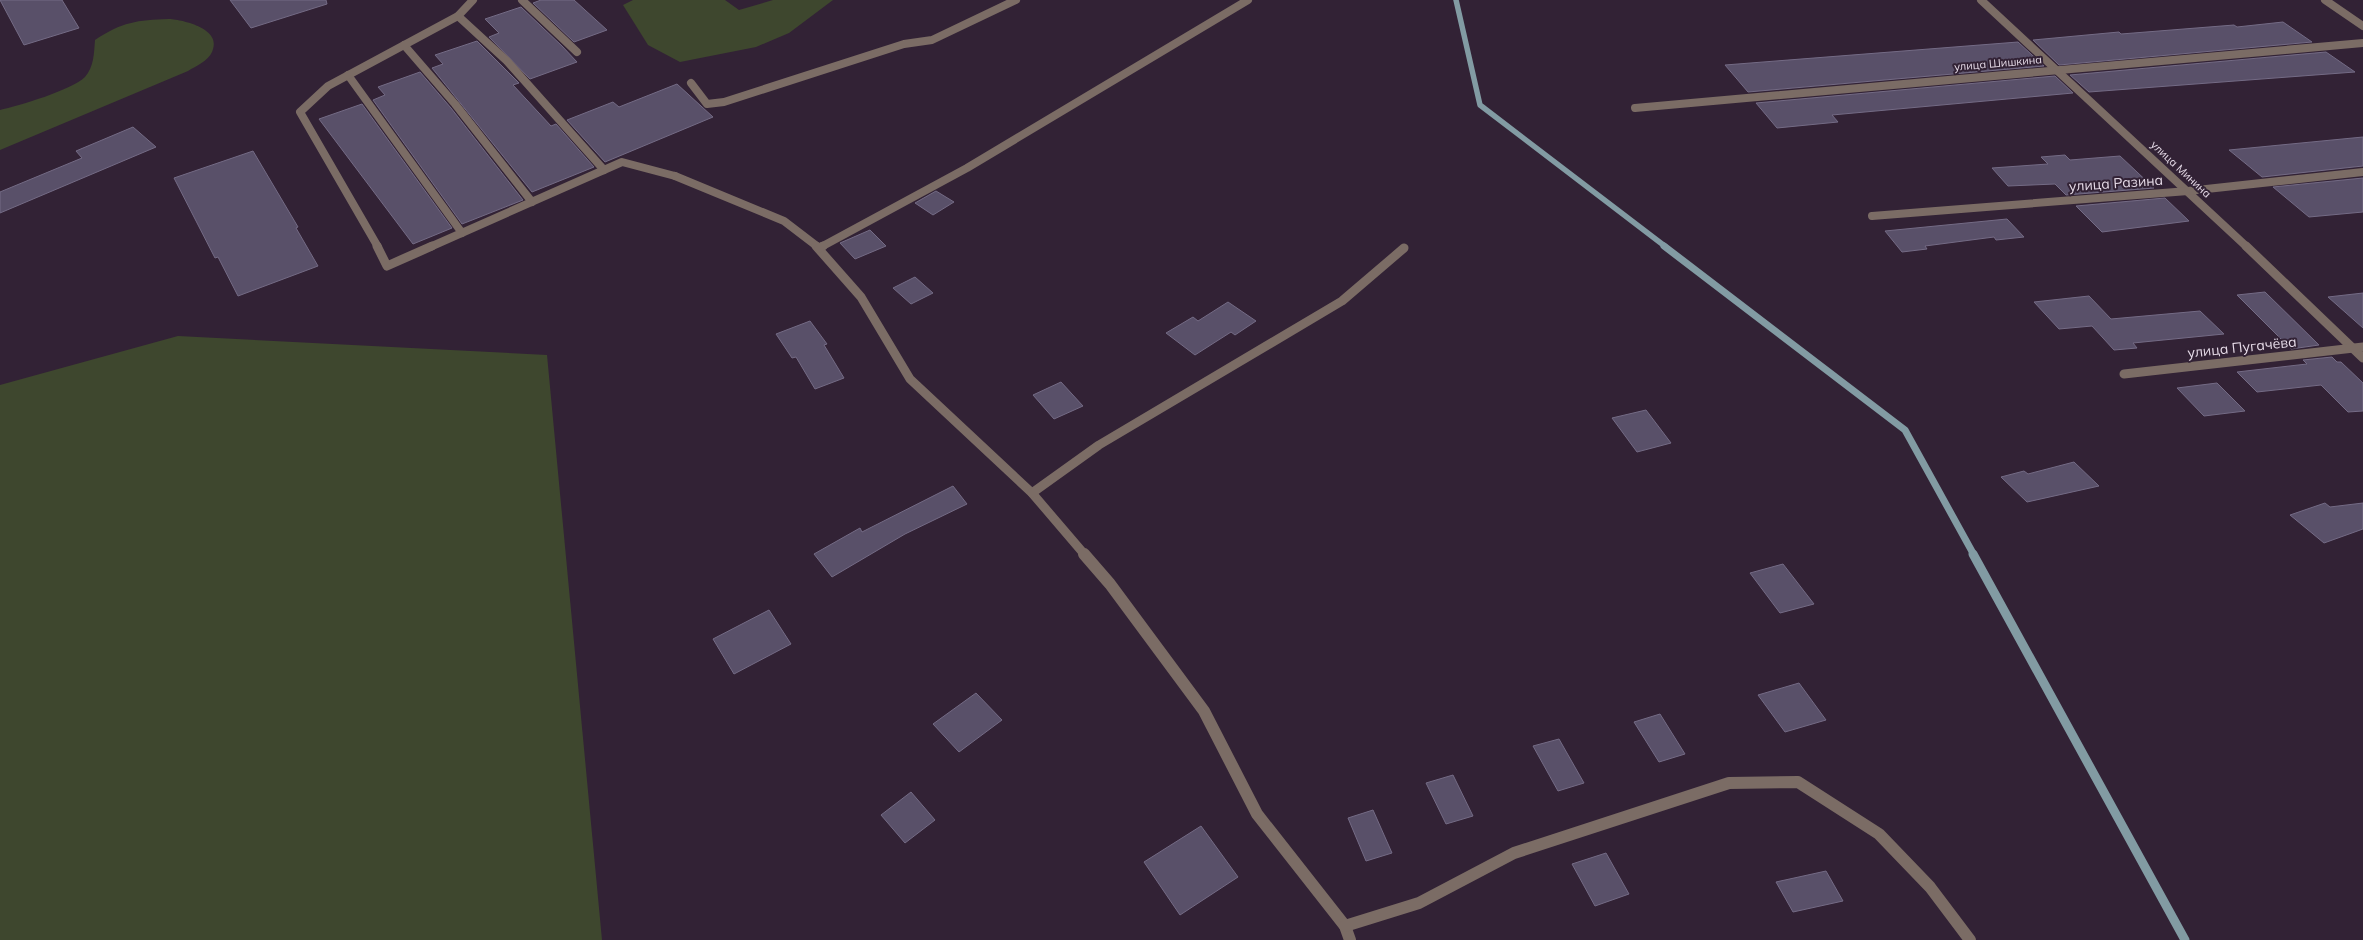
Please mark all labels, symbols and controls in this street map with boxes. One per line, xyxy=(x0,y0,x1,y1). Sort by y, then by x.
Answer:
street label: улица Шишкина xyxy=(1954,52,2042,74)
street label: улица Минина xyxy=(2148,138,2214,200)
street label: улица Разина xyxy=(2068,171,2164,195)
street label: улица Пугачёва xyxy=(2187,332,2297,362)

